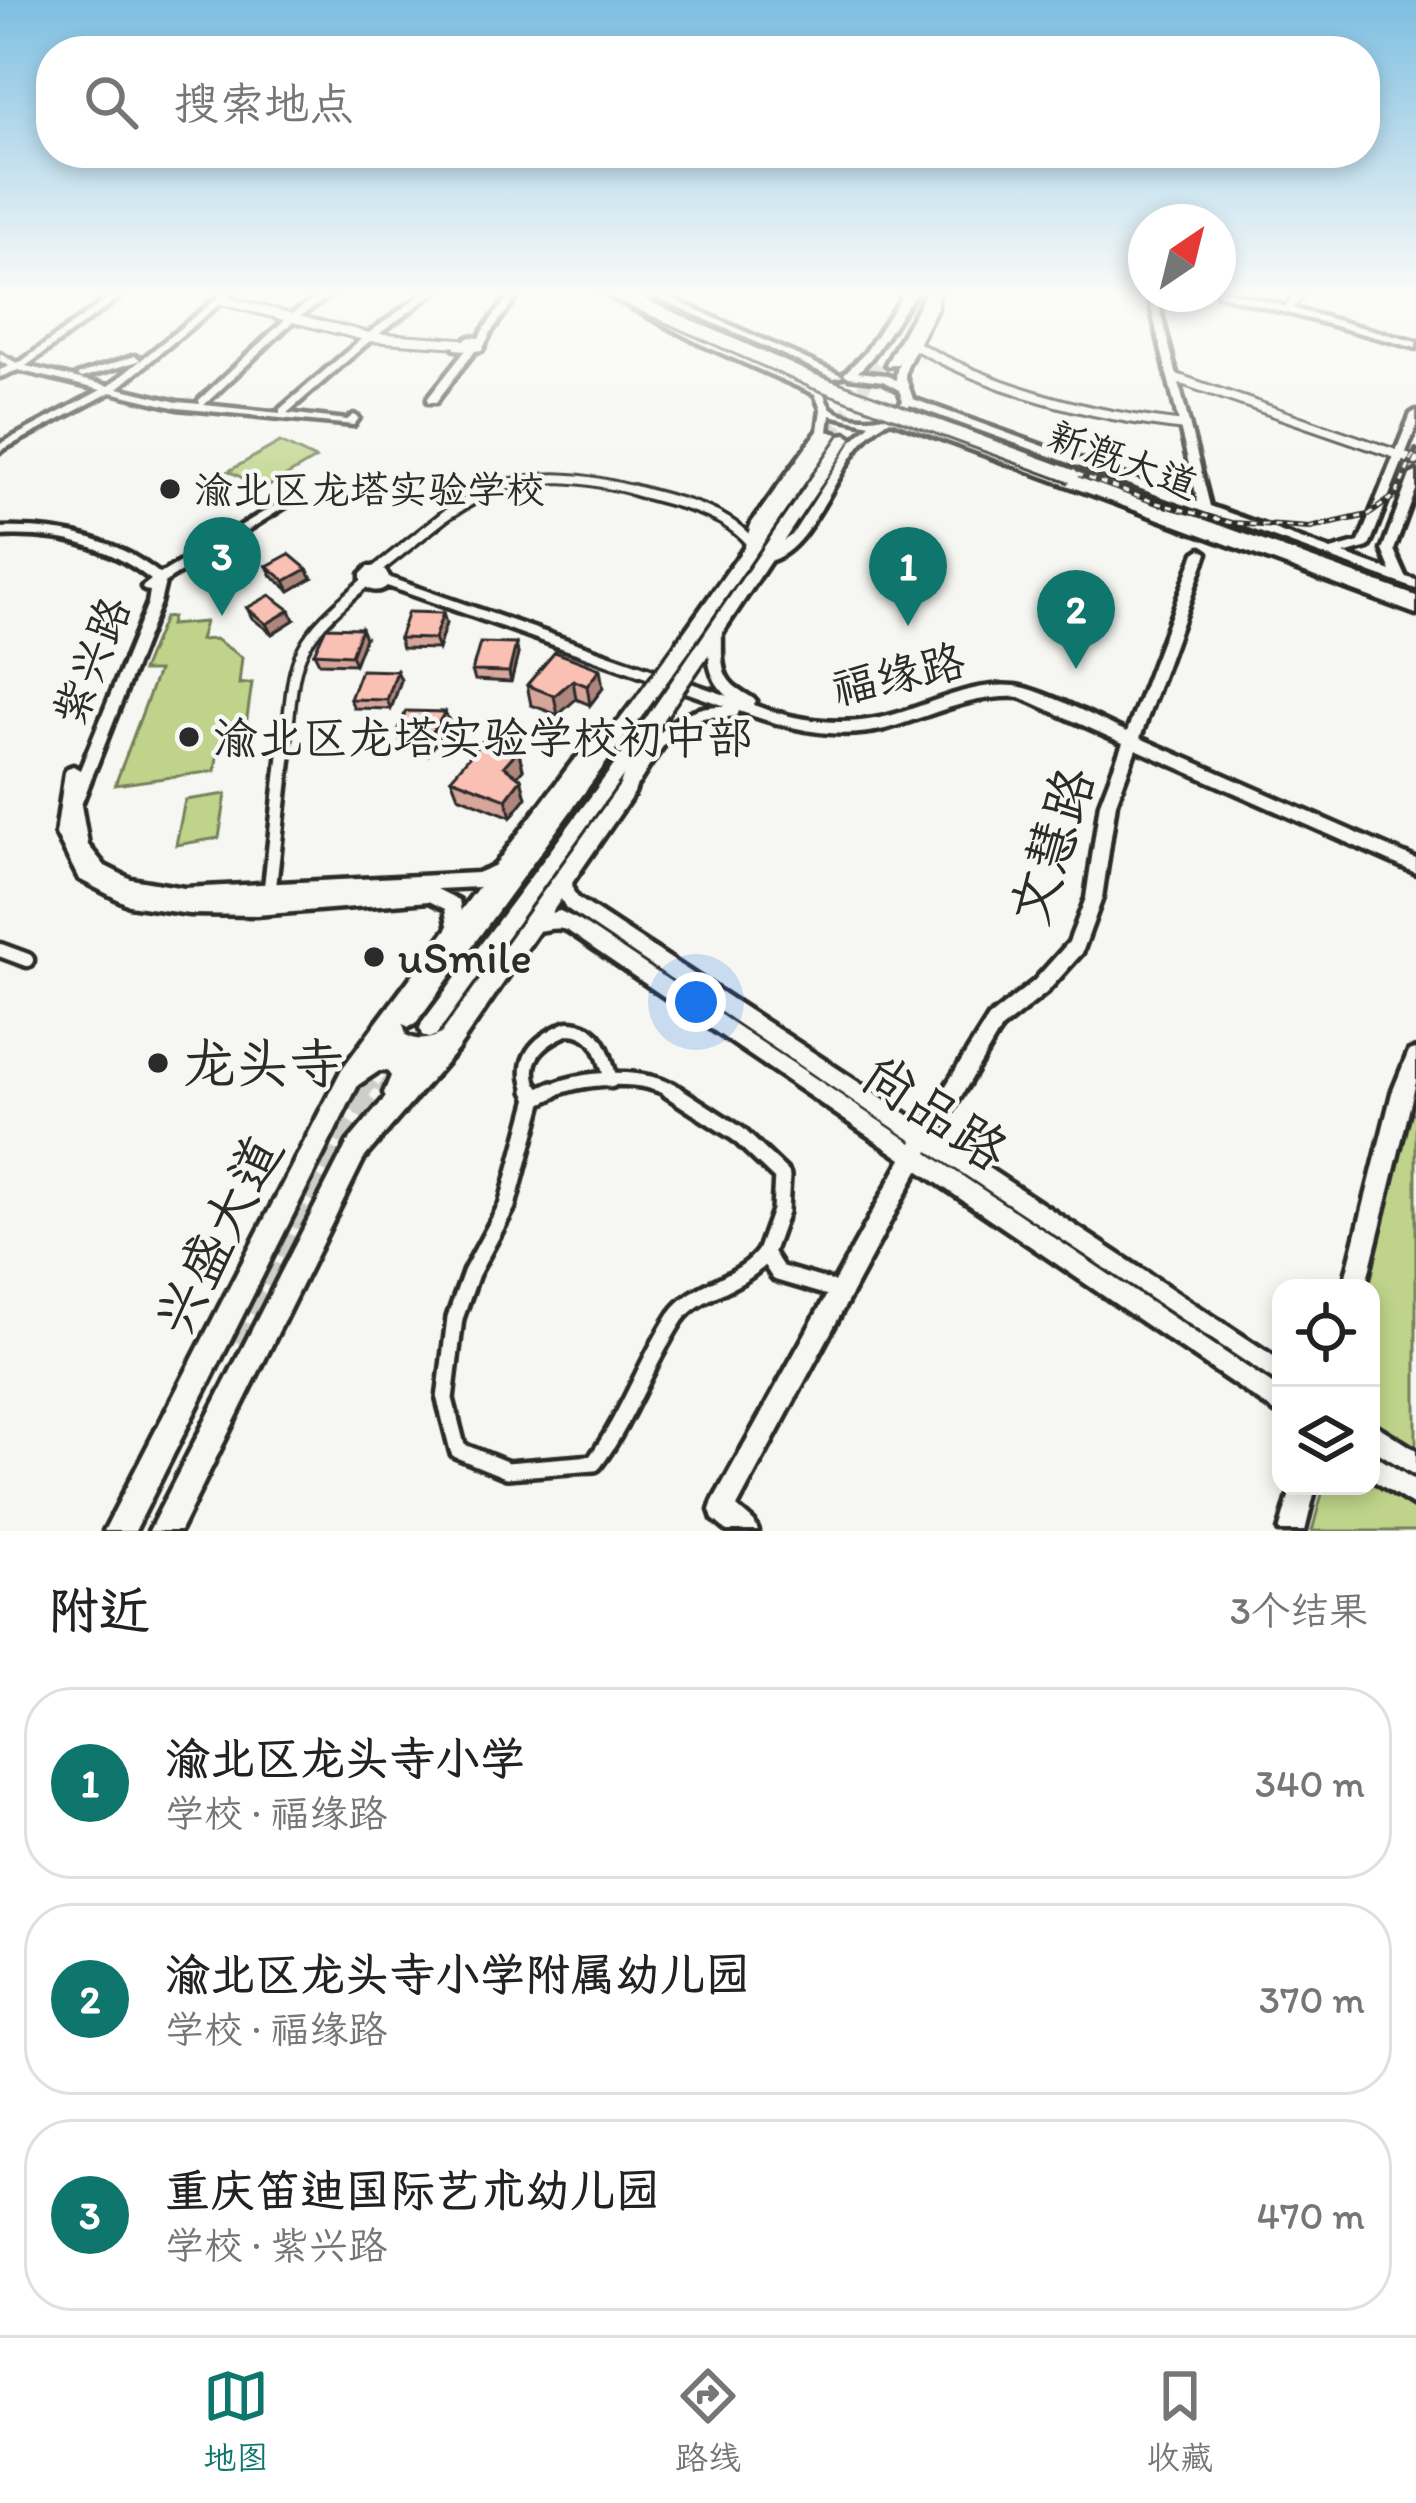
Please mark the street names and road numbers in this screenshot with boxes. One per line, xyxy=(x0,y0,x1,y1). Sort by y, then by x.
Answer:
street label: 新溉大道 xyxy=(1042,411,1204,509)
street label: 紫兴路 xyxy=(41,588,141,734)
street label: 福缘路 xyxy=(826,633,970,715)
street label: 文慧路 xyxy=(996,759,1108,933)
street label: 尚品路 xyxy=(850,1040,1020,1184)
street label: 兴盛大道 xyxy=(140,1124,296,1346)

